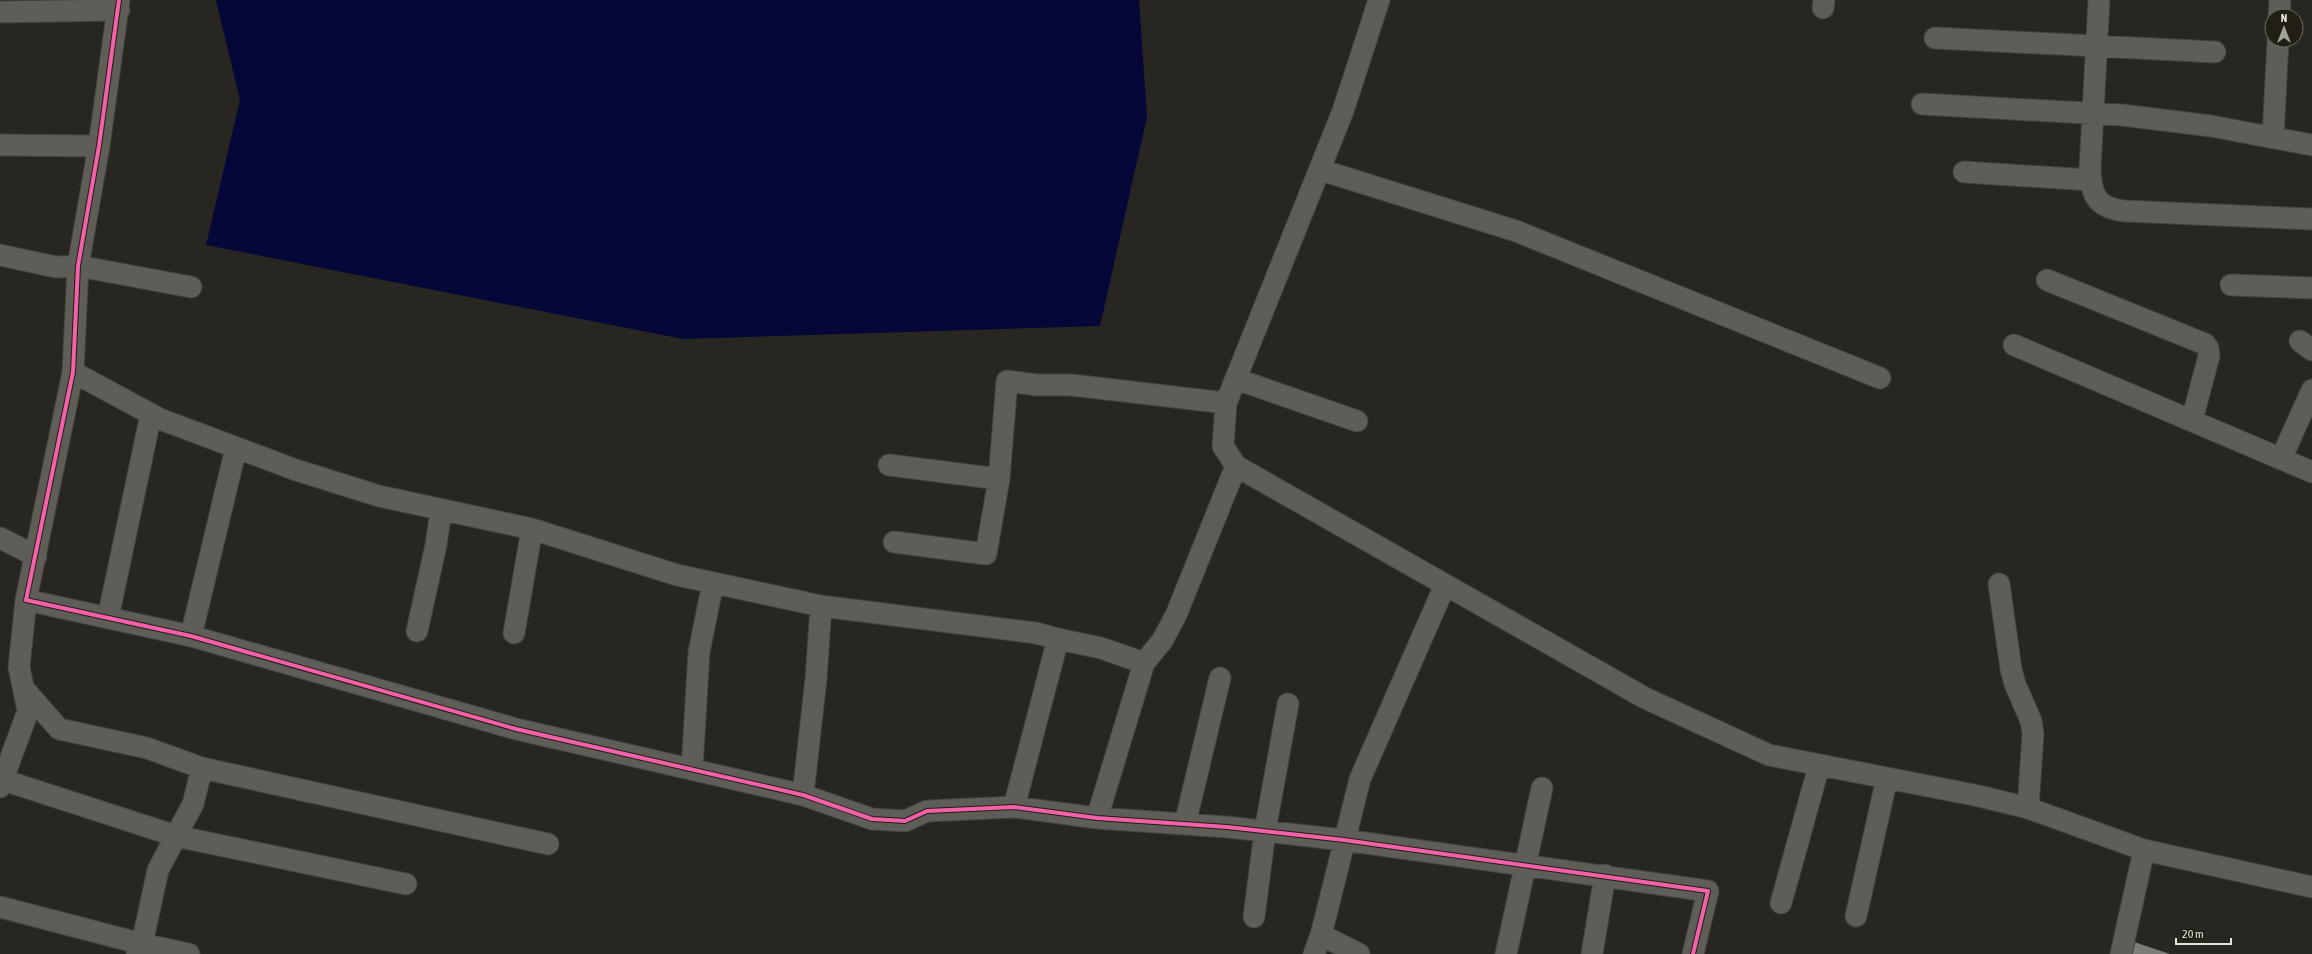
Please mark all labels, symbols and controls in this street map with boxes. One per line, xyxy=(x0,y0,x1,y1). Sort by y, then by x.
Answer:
north arrow xyxy=(2264,8,2304,48)
text: N xyxy=(2281,12,2287,24)
scale bar xyxy=(2176,920,2231,946)
text: 20 m xyxy=(2182,927,2204,941)

